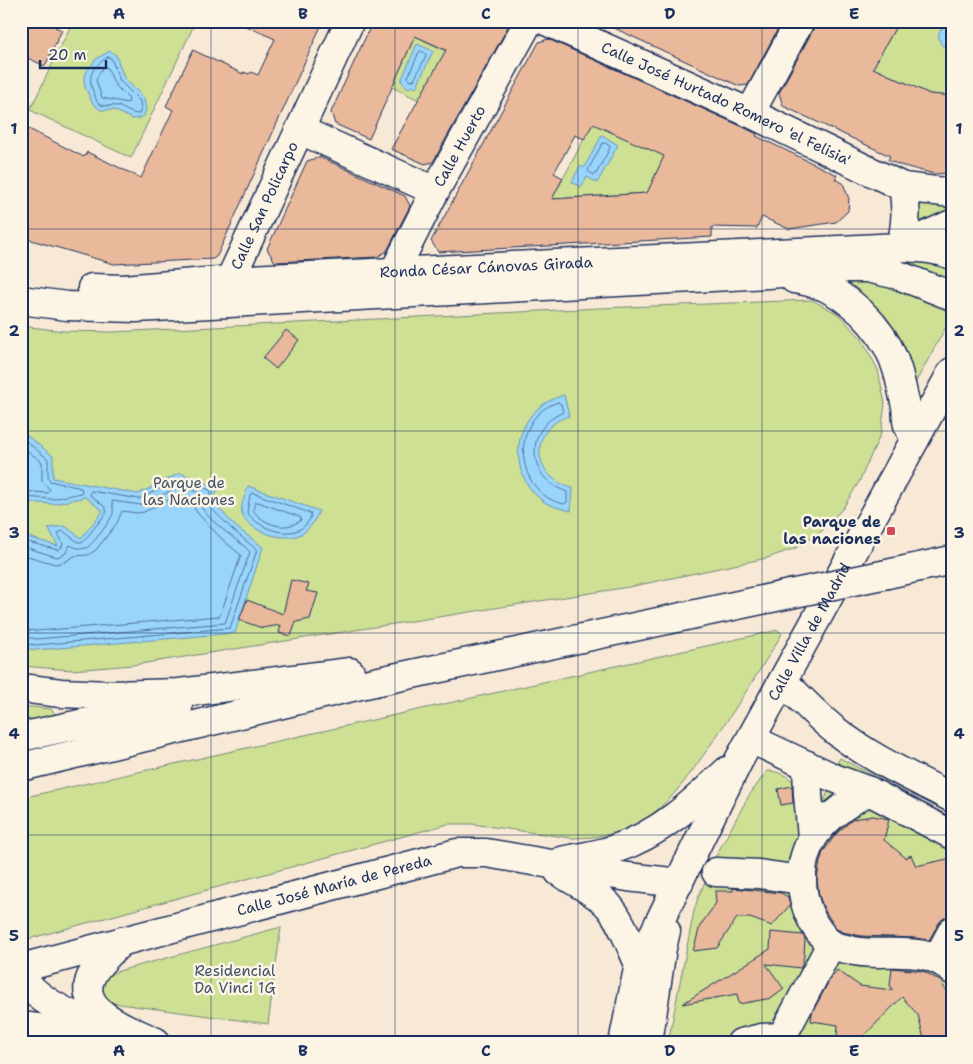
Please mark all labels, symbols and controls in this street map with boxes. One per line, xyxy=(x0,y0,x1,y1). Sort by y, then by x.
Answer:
text: A xyxy=(113,3,125,24)
text: B xyxy=(298,3,308,24)
text: C xyxy=(481,3,491,24)
text: D xyxy=(664,3,676,24)
text: E xyxy=(849,3,859,24)
street label: Calle José Hurtado Romero 'el Felisia' xyxy=(598,37,854,170)
scale bar xyxy=(40,38,106,70)
text: 20 m xyxy=(48,45,87,65)
street label: Calle Huerto xyxy=(429,102,490,191)
text: 1 xyxy=(10,118,18,139)
text: 1 xyxy=(955,118,963,139)
street label: Calle San Policarpo xyxy=(226,138,303,273)
street label: Ronda César Cánovas Girada xyxy=(379,252,594,283)
text: 2 xyxy=(8,320,20,341)
text: 2 xyxy=(953,320,965,341)
park label: Parque de las Naciones xyxy=(143,473,235,510)
place label: Parque de las naciones xyxy=(783,512,881,549)
text: 3 xyxy=(8,522,20,543)
text: 3 xyxy=(953,522,965,543)
marker: Parque de las naciones xyxy=(885,525,897,537)
street label: Calle Villa de Madrid xyxy=(763,559,856,704)
text: 4 xyxy=(8,723,20,744)
text: 4 xyxy=(953,723,965,744)
street label: Calle José María de Pereda xyxy=(235,850,435,921)
text: 5 xyxy=(9,925,19,946)
text: 5 xyxy=(954,925,964,946)
park label: Residencial Da Vinci 1G xyxy=(194,961,276,998)
text: A xyxy=(113,1040,125,1061)
text: B xyxy=(298,1040,308,1061)
text: C xyxy=(481,1040,491,1061)
text: D xyxy=(664,1040,676,1061)
text: E xyxy=(849,1040,859,1061)

